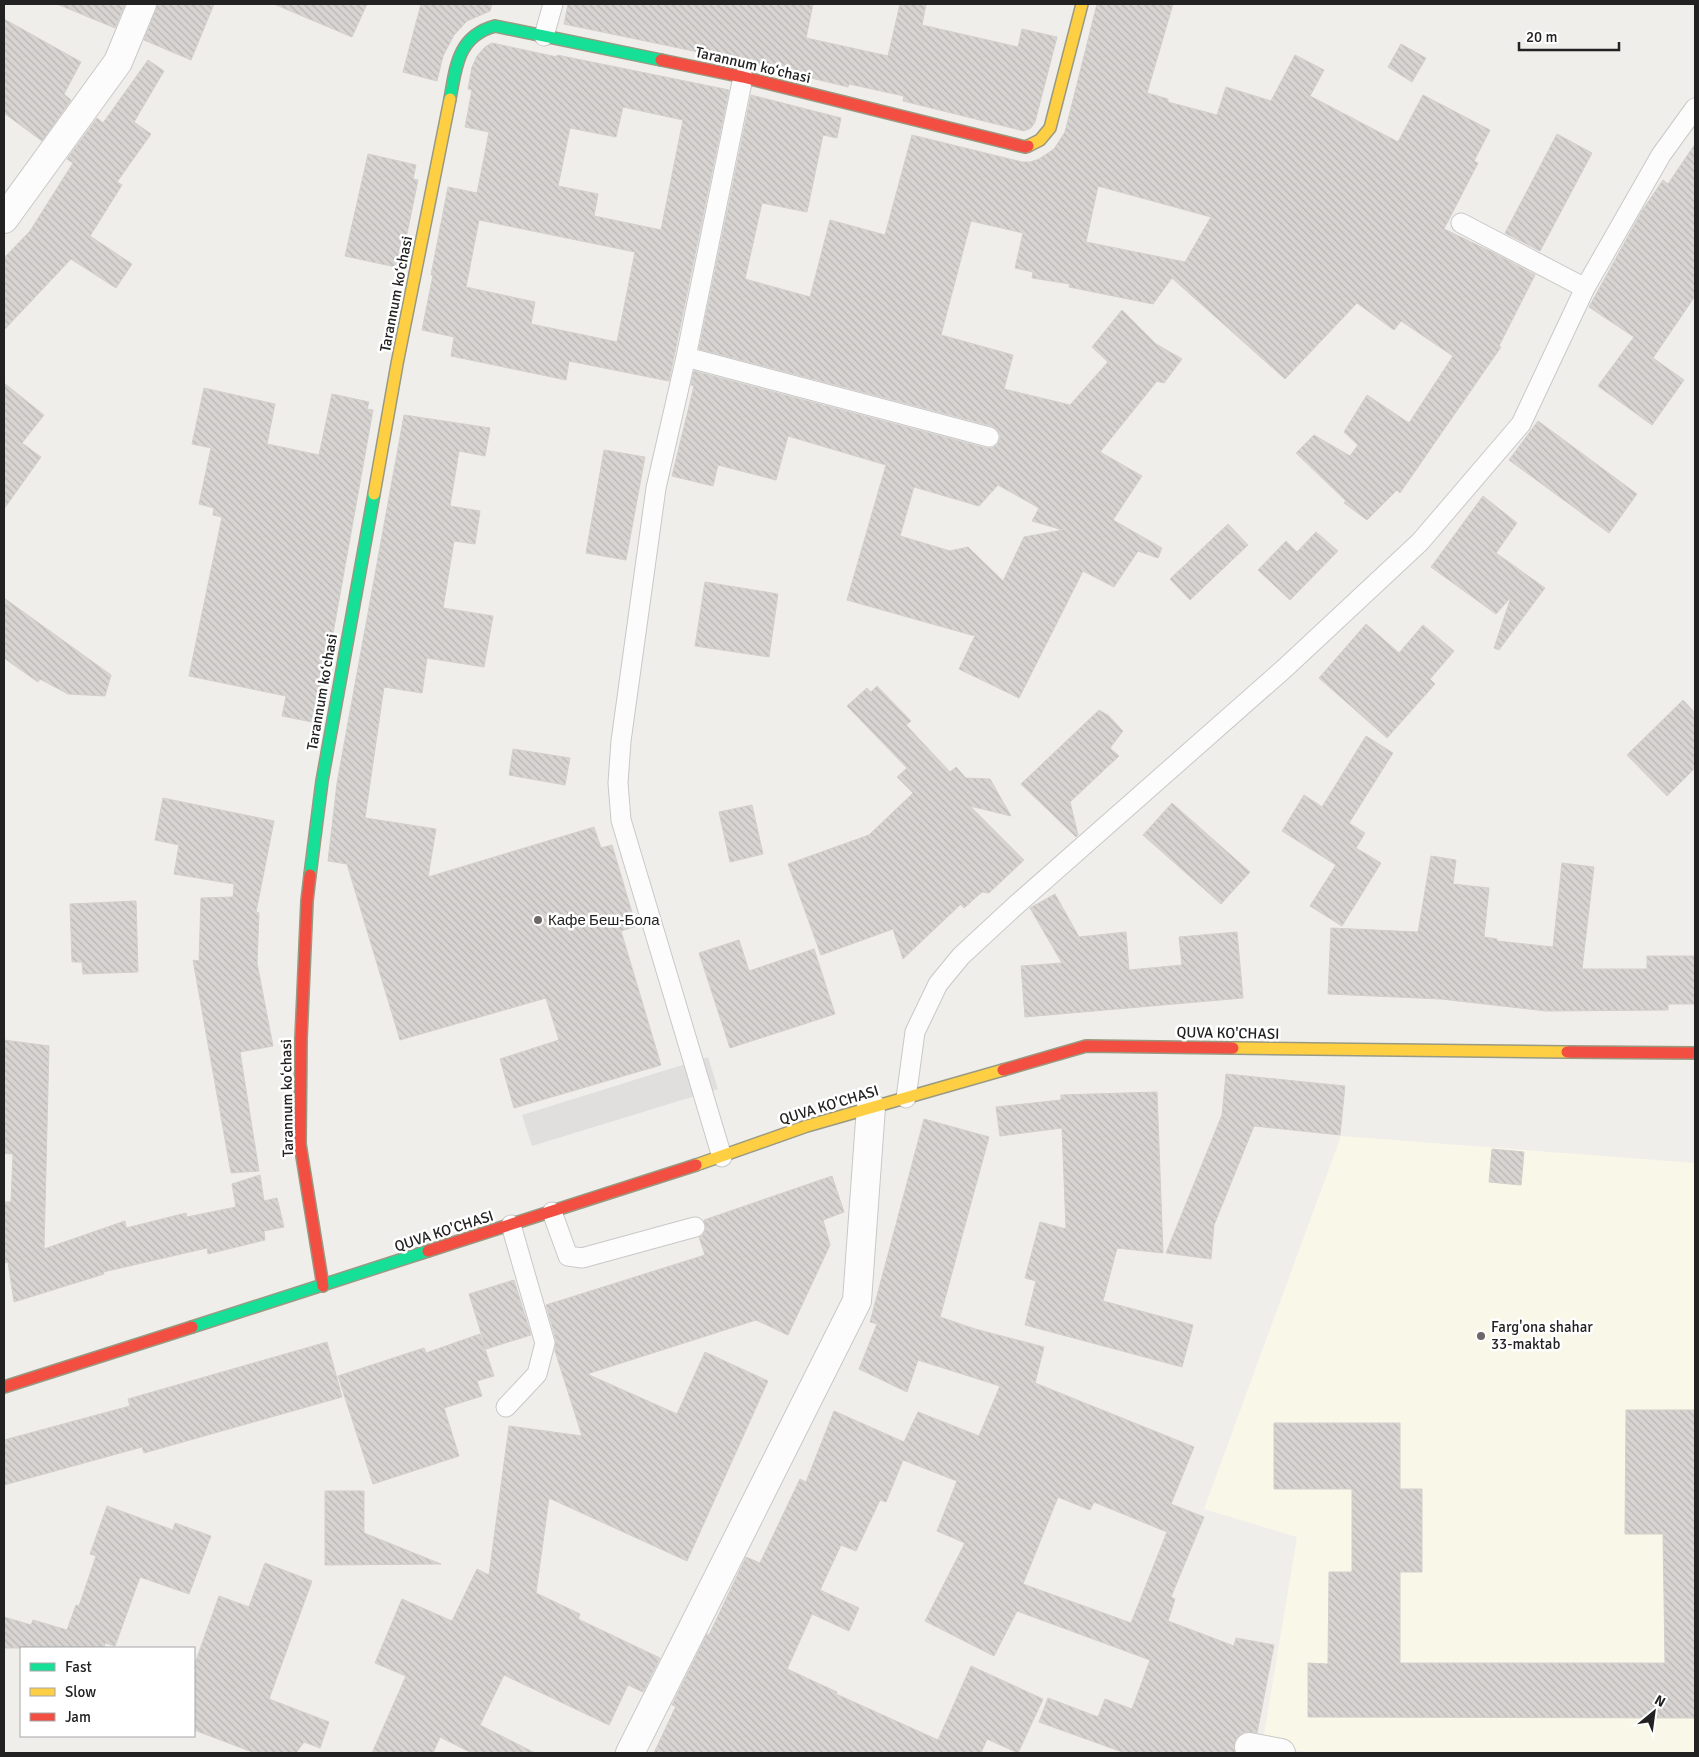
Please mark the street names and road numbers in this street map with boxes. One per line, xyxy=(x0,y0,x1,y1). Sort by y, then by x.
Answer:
street label: Tarannum koʻchasi xyxy=(693,43,813,87)
street label: Tarannum koʻchasi xyxy=(376,234,416,354)
street label: Tarannum koʻchasi xyxy=(303,632,341,752)
street label: QUVA KO'CHASI xyxy=(1176,1023,1280,1043)
street label: Tarannum koʻchasi xyxy=(277,1039,297,1157)
street label: QUVA KO'CHASI xyxy=(777,1081,881,1129)
street label: QUVA KO'CHASI xyxy=(392,1207,496,1255)

